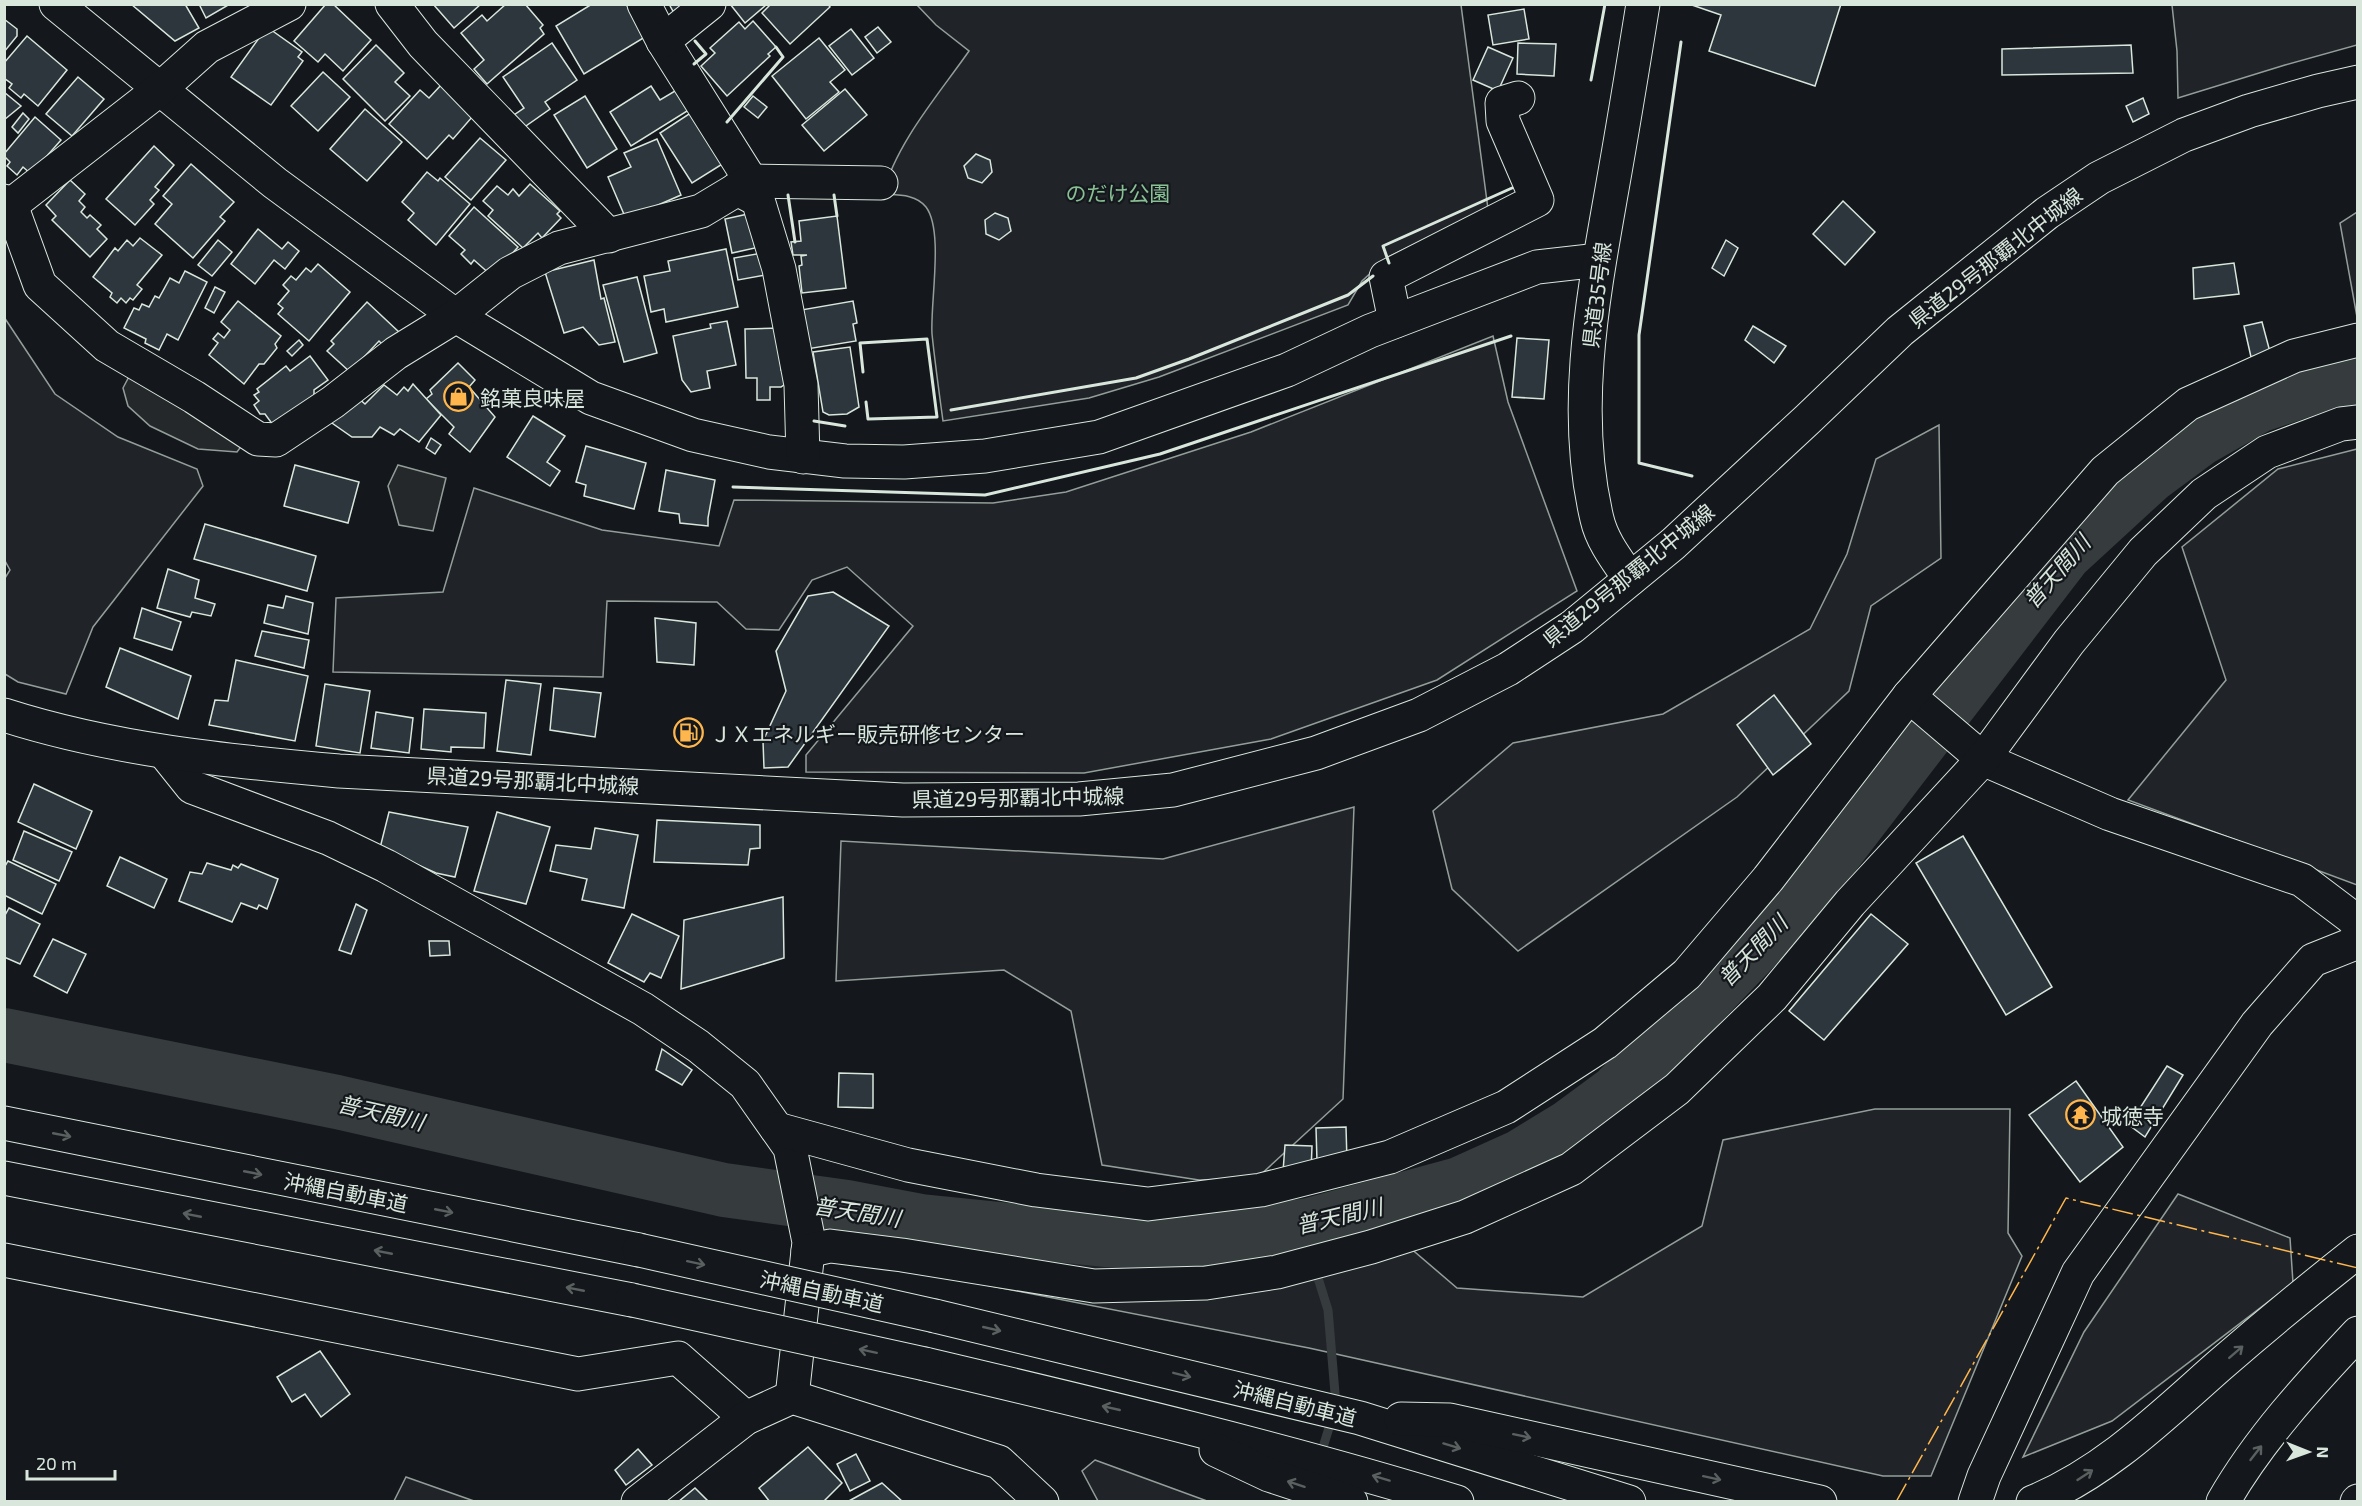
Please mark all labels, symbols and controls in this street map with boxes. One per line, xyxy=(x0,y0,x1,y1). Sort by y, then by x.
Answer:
park label: のだけ公園 xyxy=(1066,180,1171,205)
street label: 県道29号那覇北中城線 xyxy=(1903,182,2087,332)
street label: 県道35号線 xyxy=(1577,240,1615,350)
shop icon: 銘菓良味屋 xyxy=(443,381,475,413)
place label: 銘菓良味屋 xyxy=(480,385,585,410)
street label: 県道29号那覇北中城線 xyxy=(1537,498,1719,652)
water label: 普天間川 xyxy=(2017,528,2096,613)
fuel station icon: ＪＸエネルギー販売研修センター xyxy=(673,717,705,749)
place label: ＪＸエネルギー販売研修センター xyxy=(710,721,1025,746)
street label: 県道29号那覇北中城線 xyxy=(426,762,640,798)
street label: 県道29号那覇北中城線 xyxy=(911,783,1125,811)
water label: 普天間川 xyxy=(1712,908,1793,991)
water label: 普天間川 xyxy=(335,1089,429,1135)
temple icon: 城徳寺 xyxy=(2064,1099,2096,1131)
place label: 城徳寺 xyxy=(2101,1103,2164,1128)
one-way arrow xyxy=(52,1130,71,1141)
one-way arrow xyxy=(243,1168,262,1179)
street label: 沖縄自動車道 xyxy=(282,1168,410,1216)
water label: 普天間川 xyxy=(812,1191,904,1231)
water label: 普天間川 xyxy=(1293,1192,1387,1238)
one-way arrow xyxy=(434,1206,454,1217)
one-way arrow xyxy=(183,1209,202,1220)
one-way arrow xyxy=(374,1246,394,1257)
one-way arrow xyxy=(686,1258,706,1269)
street label: 沖縄自動車道 xyxy=(758,1266,886,1316)
one-way arrow xyxy=(565,1283,585,1294)
one-way arrow xyxy=(982,1324,1001,1335)
one-way arrow xyxy=(859,1345,878,1356)
one-way arrow xyxy=(2228,1345,2243,1359)
one-way arrow xyxy=(1172,1369,1191,1381)
street label: 沖縄自動車道 xyxy=(1231,1376,1359,1430)
one-way arrow xyxy=(1102,1401,1121,1413)
north arrow xyxy=(2278,1422,2338,1482)
one-way arrow xyxy=(1512,1431,1531,1442)
one-way arrow xyxy=(1442,1441,1461,1452)
scale bar xyxy=(27,1443,116,1481)
one-way arrow xyxy=(2249,1445,2262,1461)
text: N xyxy=(2314,1446,2333,1458)
text: 20 m xyxy=(36,1452,77,1474)
one-way arrow xyxy=(2076,1469,2093,1481)
one-way arrow xyxy=(1372,1472,1391,1483)
one-way arrow xyxy=(1702,1473,1721,1484)
one-way arrow xyxy=(1287,1478,1306,1489)

